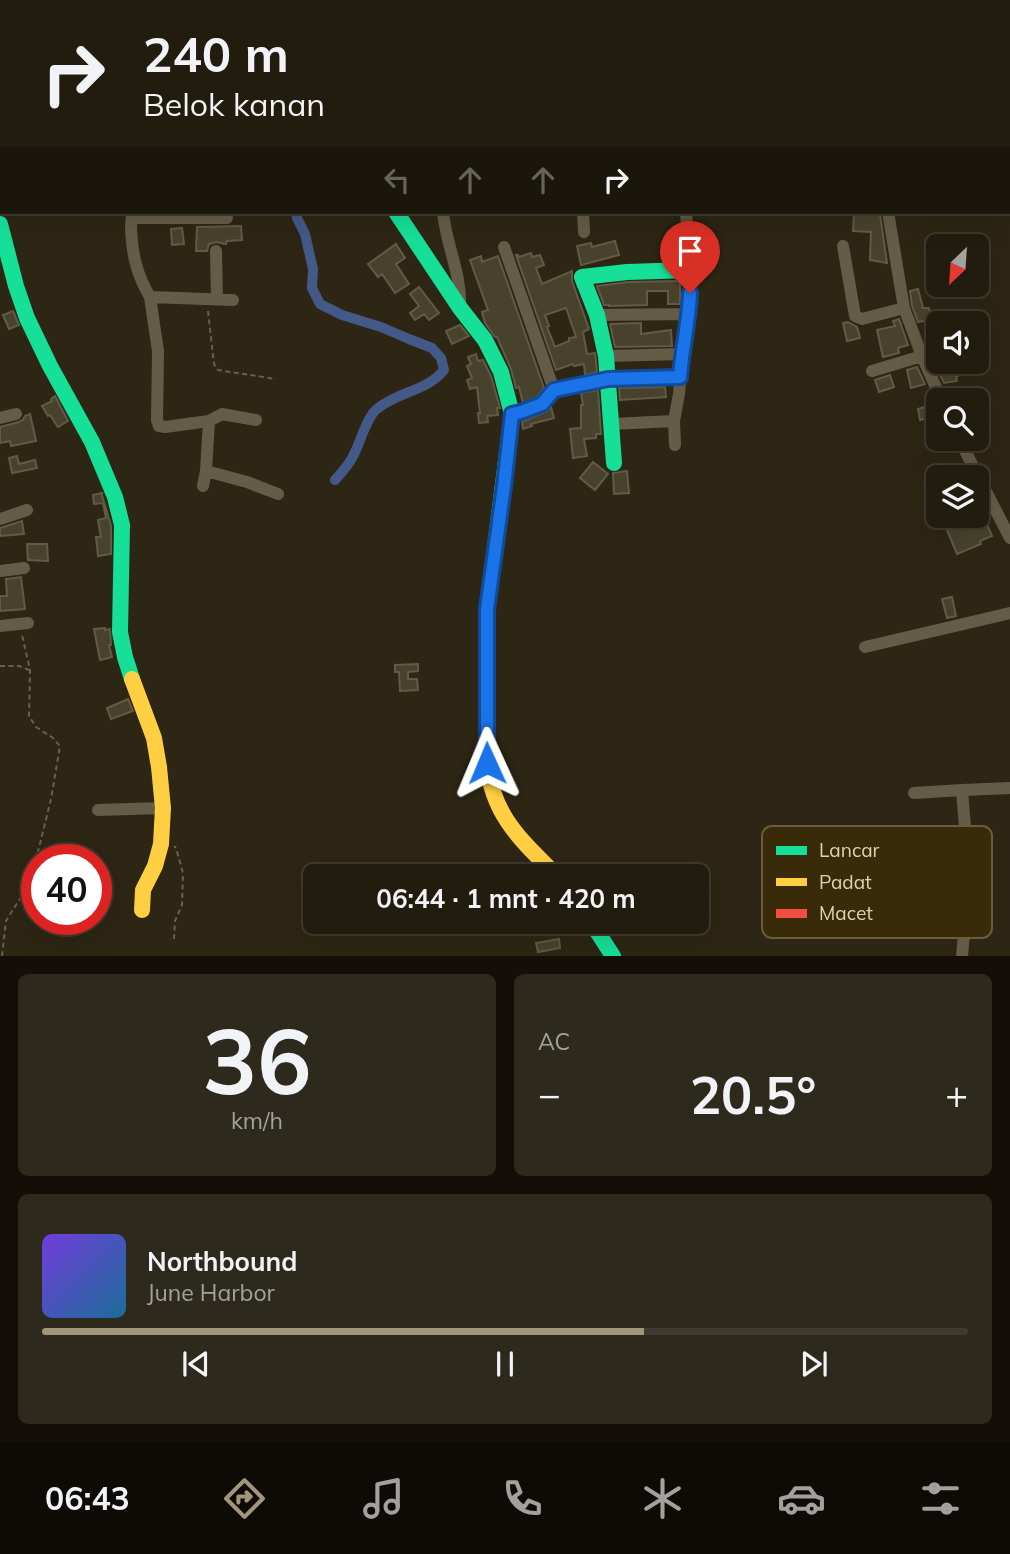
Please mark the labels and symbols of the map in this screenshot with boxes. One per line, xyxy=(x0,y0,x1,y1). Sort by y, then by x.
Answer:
pin xyxy=(660,221,720,293)
north arrow xyxy=(926,234,989,298)
position arrow xyxy=(450,726,524,800)
legend xyxy=(762,826,992,938)
text: Lancar xyxy=(819,838,880,862)
speed limit sign: 40 xyxy=(21,844,112,935)
text: Padat xyxy=(819,870,872,894)
text: Macet xyxy=(819,901,873,925)

